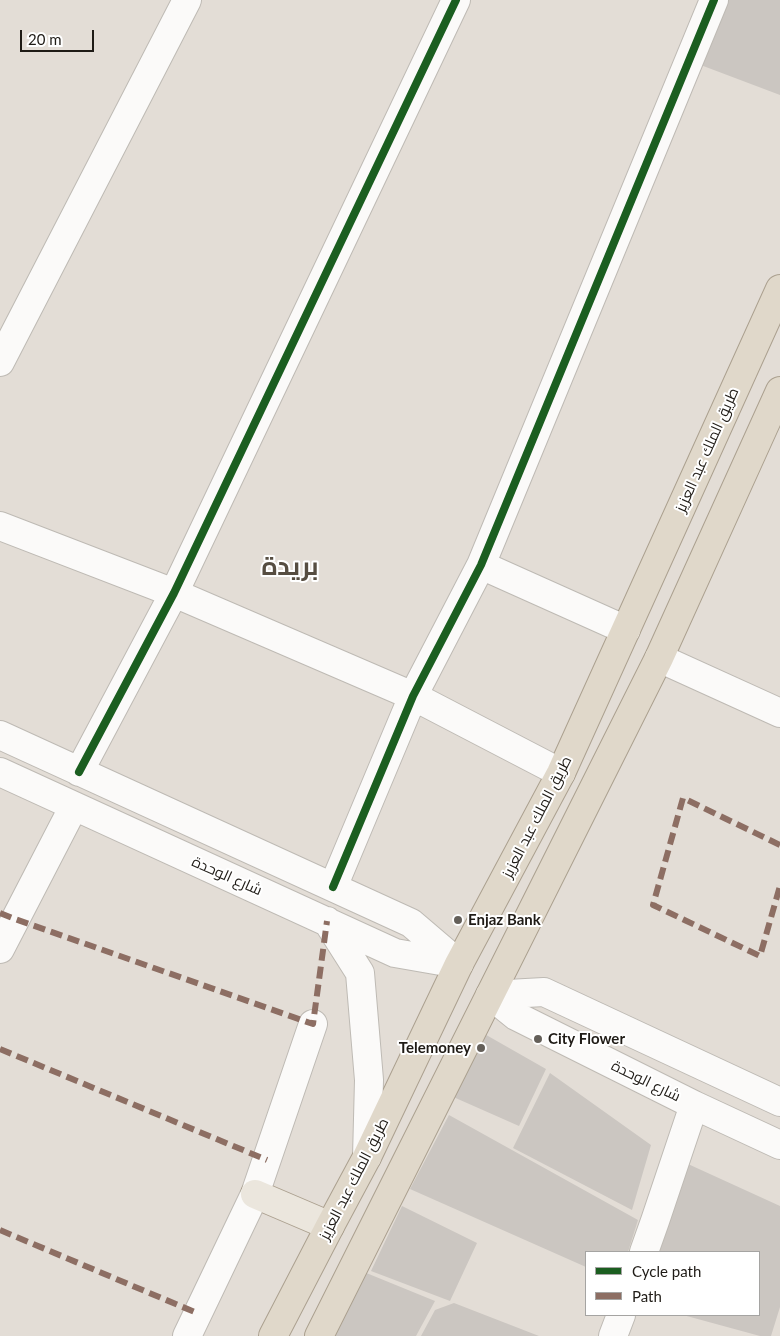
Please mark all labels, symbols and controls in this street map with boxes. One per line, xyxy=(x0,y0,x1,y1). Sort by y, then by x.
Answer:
scale bar xyxy=(22,20,96,52)
text: 20 m xyxy=(28,30,62,48)
street label: طريق الملك عبد العزيز xyxy=(671,385,743,515)
district label: بريدة xyxy=(261,552,319,582)
street label: طريق الملك عبد العزيز xyxy=(499,753,575,881)
street label: شارع الوحدة xyxy=(189,853,265,899)
place label: Enjaz Bank xyxy=(468,911,541,929)
marker: Enjaz Bank xyxy=(452,914,464,926)
place label: City Flower xyxy=(548,1030,625,1048)
marker: City Flower xyxy=(532,1033,544,1045)
place label: Telemoney xyxy=(399,1039,471,1057)
marker: Telemoney xyxy=(475,1042,487,1054)
street label: شارع الوحدة xyxy=(608,1057,684,1105)
street label: طريق الملك عبد العزيز xyxy=(316,1115,392,1243)
legend xyxy=(585,1251,760,1316)
text: Cycle path xyxy=(632,1262,701,1280)
text: Path xyxy=(632,1287,662,1305)

